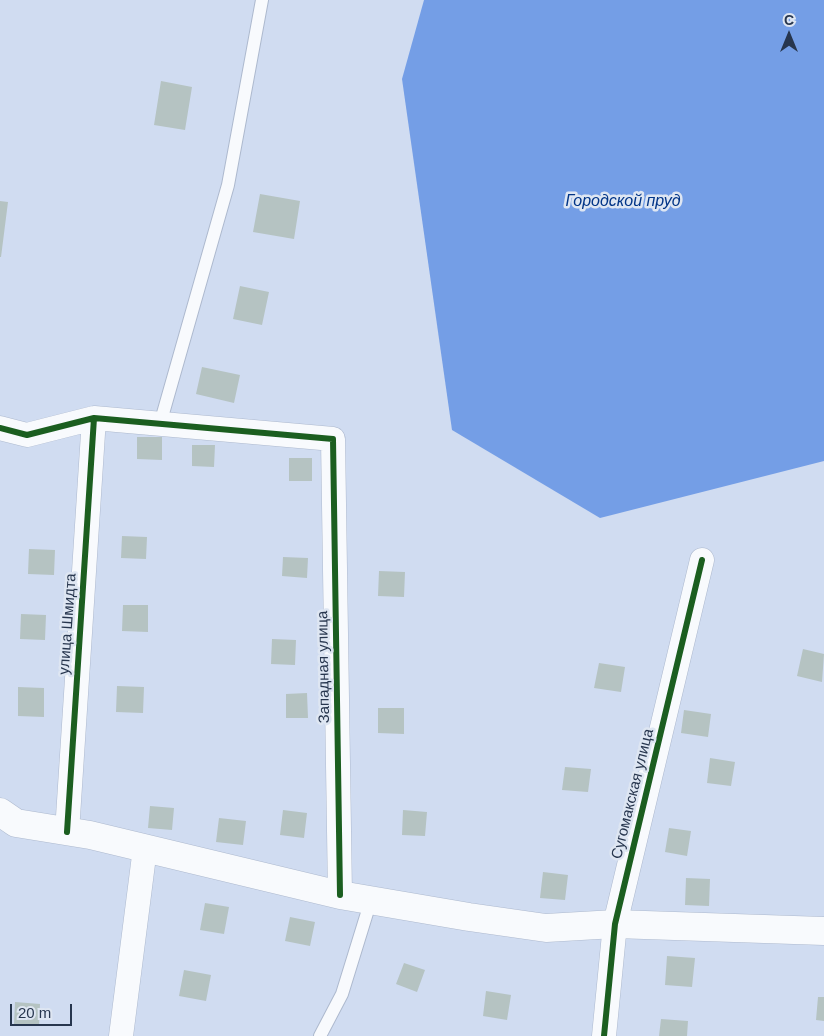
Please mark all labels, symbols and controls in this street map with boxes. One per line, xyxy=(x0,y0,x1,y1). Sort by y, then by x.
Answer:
north arrow xyxy=(764,10,814,60)
text: С xyxy=(784,12,794,28)
water label: Городской пруд xyxy=(565,192,681,212)
street label: улица Шмидта xyxy=(55,573,81,675)
street label: Западная улица xyxy=(314,610,334,724)
street label: Сугомакская улица xyxy=(608,727,658,861)
scale bar xyxy=(12,994,75,1026)
text: 20 m xyxy=(18,1004,51,1021)

